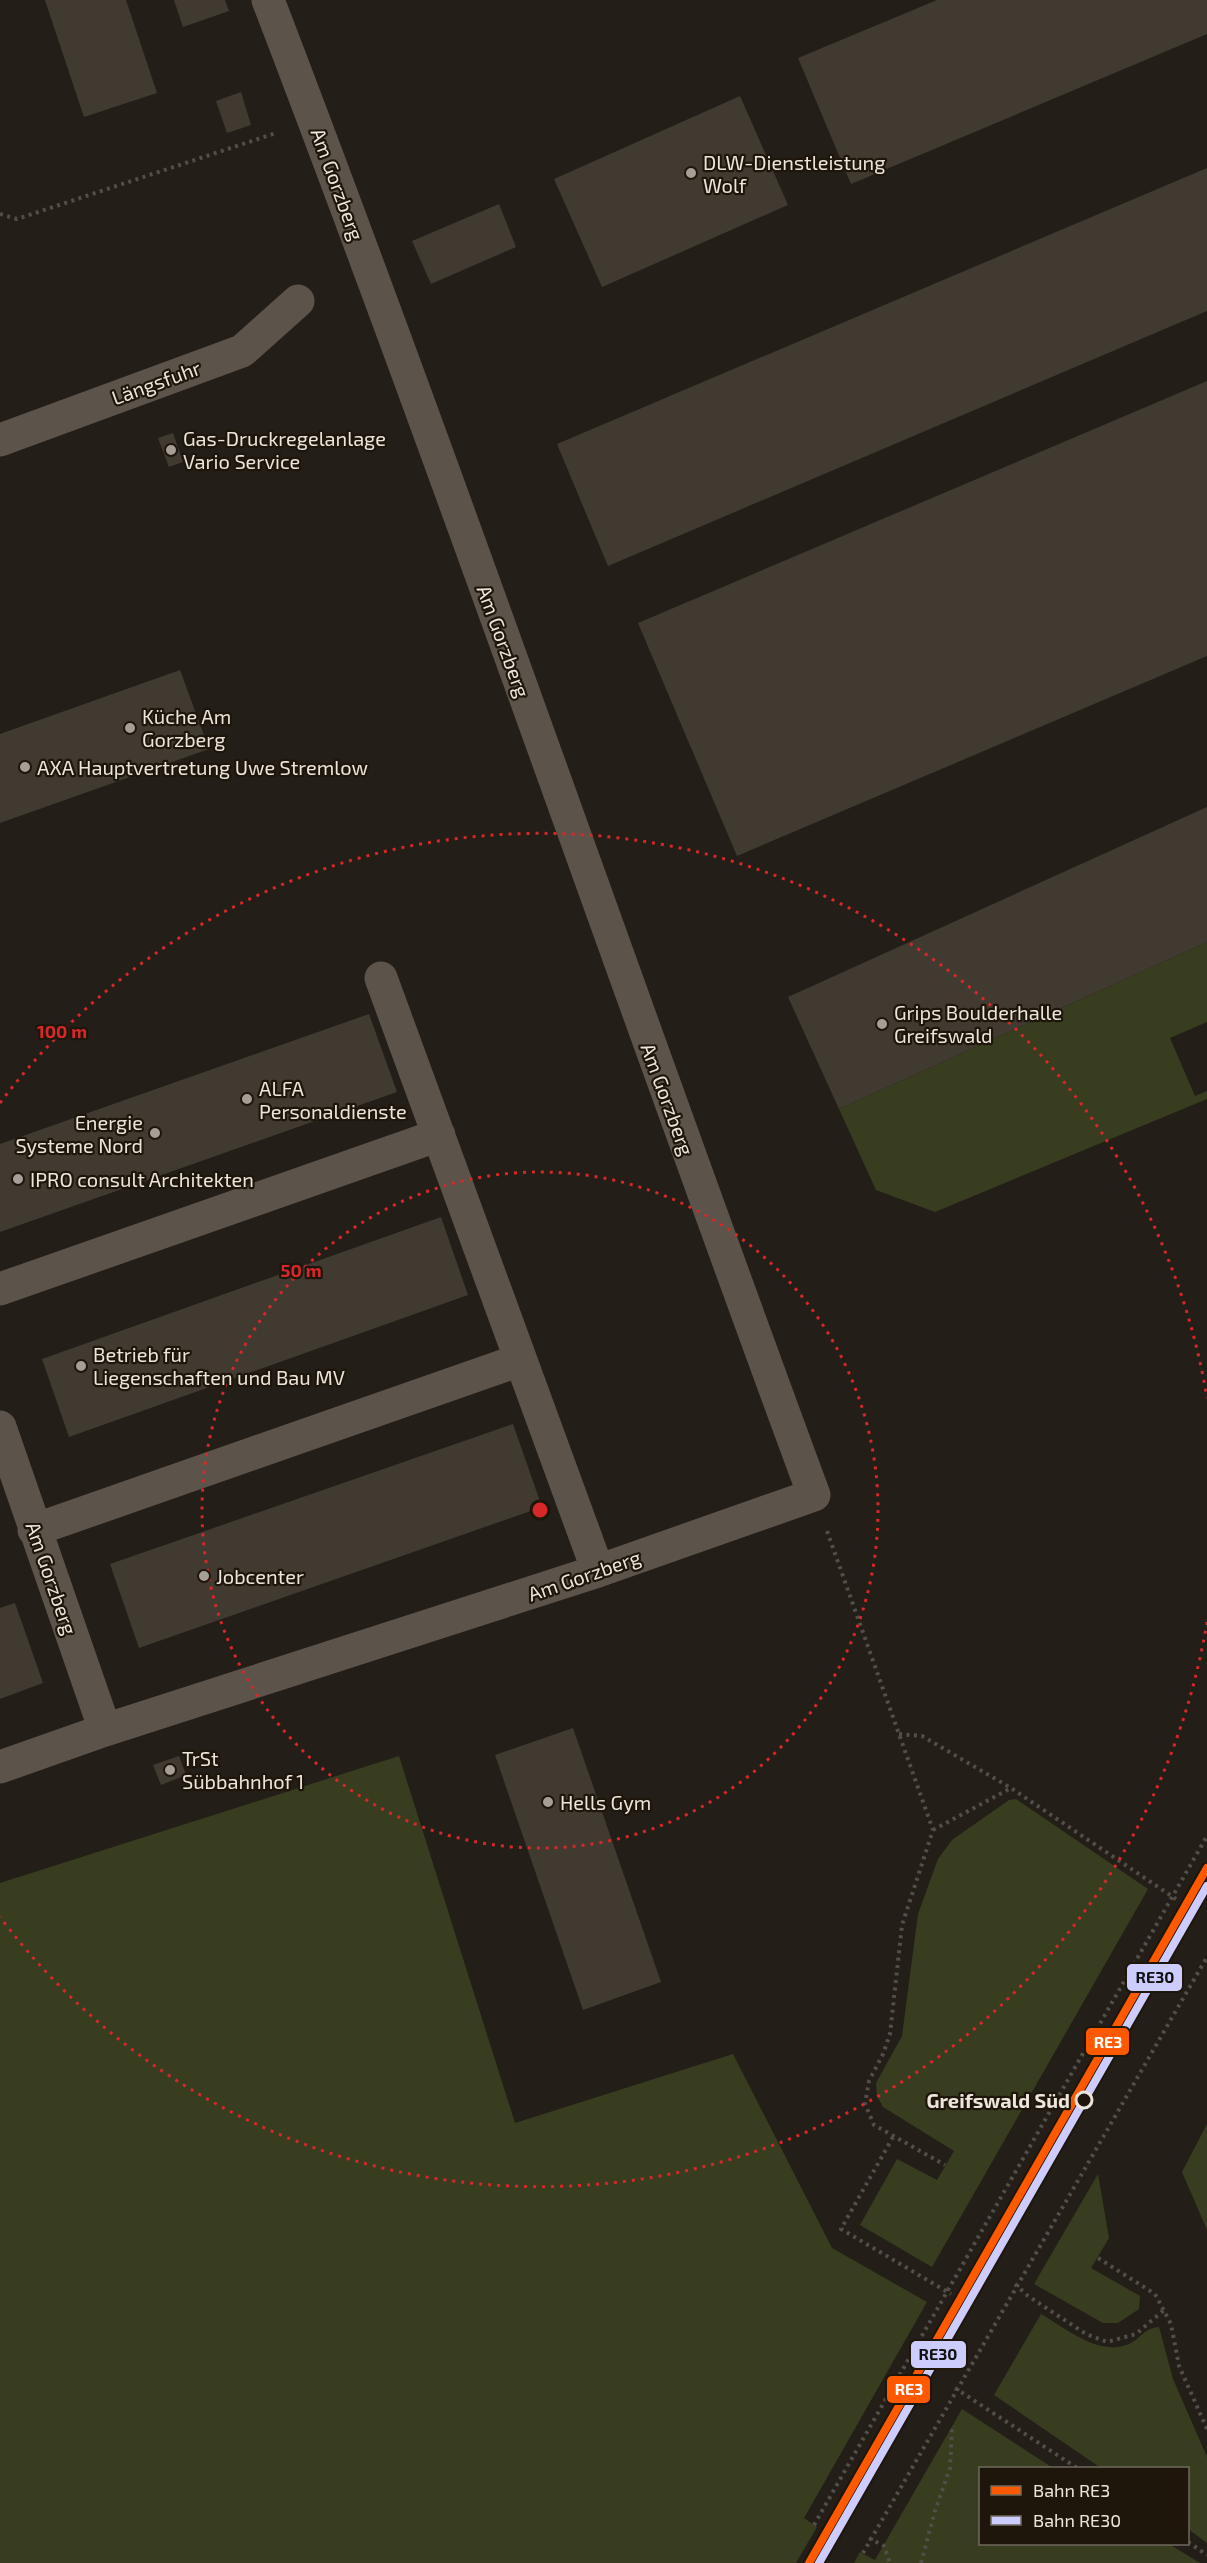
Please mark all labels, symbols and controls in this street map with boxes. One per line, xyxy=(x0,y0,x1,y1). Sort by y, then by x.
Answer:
street label: Am Gorzberg xyxy=(307,125,369,243)
place label: DLW-Dienstleistung Wolf xyxy=(703,150,885,197)
marker: DLW-Dienstleistung Wolf xyxy=(684,166,698,180)
street label: Längsfuhr xyxy=(108,355,204,409)
place label: Gas-Druckregelanlage Vario Service xyxy=(183,426,386,473)
marker: Gas-Druckregelanlage Vario Service xyxy=(164,443,178,457)
street label: Am Gorzberg xyxy=(473,582,535,700)
place label: Küche Am Gorzberg xyxy=(142,704,231,751)
marker: Küche Am Gorzberg xyxy=(123,721,137,735)
place label: AXA Hauptvertretung Uwe Stremlow xyxy=(37,755,368,779)
marker: AXA Hauptvertretung Uwe Stremlow xyxy=(18,760,32,774)
place label: Grips Boulderhalle Greifswald xyxy=(894,1000,1062,1047)
marker: Grips Boulderhalle Greifswald xyxy=(875,1017,889,1031)
text: 100 m xyxy=(37,1020,87,1042)
street label: Am Gorzberg xyxy=(637,1040,699,1158)
place label: ALFA Personaldienste xyxy=(259,1076,407,1123)
marker: ALFA Personaldienste xyxy=(240,1092,254,1106)
place label: Energie Systeme Nord xyxy=(15,1110,143,1157)
marker: Energie Systeme Nord xyxy=(148,1126,162,1140)
place label: IPRO consult Architekten xyxy=(30,1167,254,1191)
marker: IPRO consult Architekten xyxy=(11,1172,25,1186)
text: 50 m xyxy=(280,1259,322,1281)
place label: Betrieb für Liegenschaften und Bau MV xyxy=(93,1342,345,1389)
marker: Betrieb für Liegenschaften und Bau MV xyxy=(74,1359,88,1373)
centre of rings xyxy=(530,1500,550,1520)
street label: Am Gorzberg xyxy=(21,1518,83,1638)
street label: Am Gorzberg xyxy=(524,1544,644,1606)
place label: Jobcenter xyxy=(216,1564,304,1588)
marker: Jobcenter xyxy=(197,1569,211,1583)
place label: TrSt Sübbahnhof 1 xyxy=(182,1746,304,1793)
marker: TrSt Sübbahnhof 1 xyxy=(163,1763,177,1777)
place label: Hells Gym xyxy=(560,1790,651,1814)
marker: Hells Gym xyxy=(541,1795,555,1809)
line badge: RE30 xyxy=(1126,1963,1183,1992)
text: RE30 xyxy=(1136,1967,1174,1986)
line badge: RE3 xyxy=(1085,2027,1130,2056)
text: RE3 xyxy=(1094,2032,1122,2051)
place label: Greifswald Süd xyxy=(927,2088,1070,2112)
marker: Greifswald Süd xyxy=(1075,2091,1093,2109)
line badge: RE30 xyxy=(910,2340,967,2369)
text: RE30 xyxy=(919,2344,957,2363)
line badge: RE3 xyxy=(886,2375,931,2404)
text: RE3 xyxy=(895,2379,923,2398)
legend xyxy=(979,2467,1189,2545)
text: Bahn RE3 xyxy=(1033,2479,1110,2501)
text: Bahn RE30 xyxy=(1033,2509,1121,2531)

